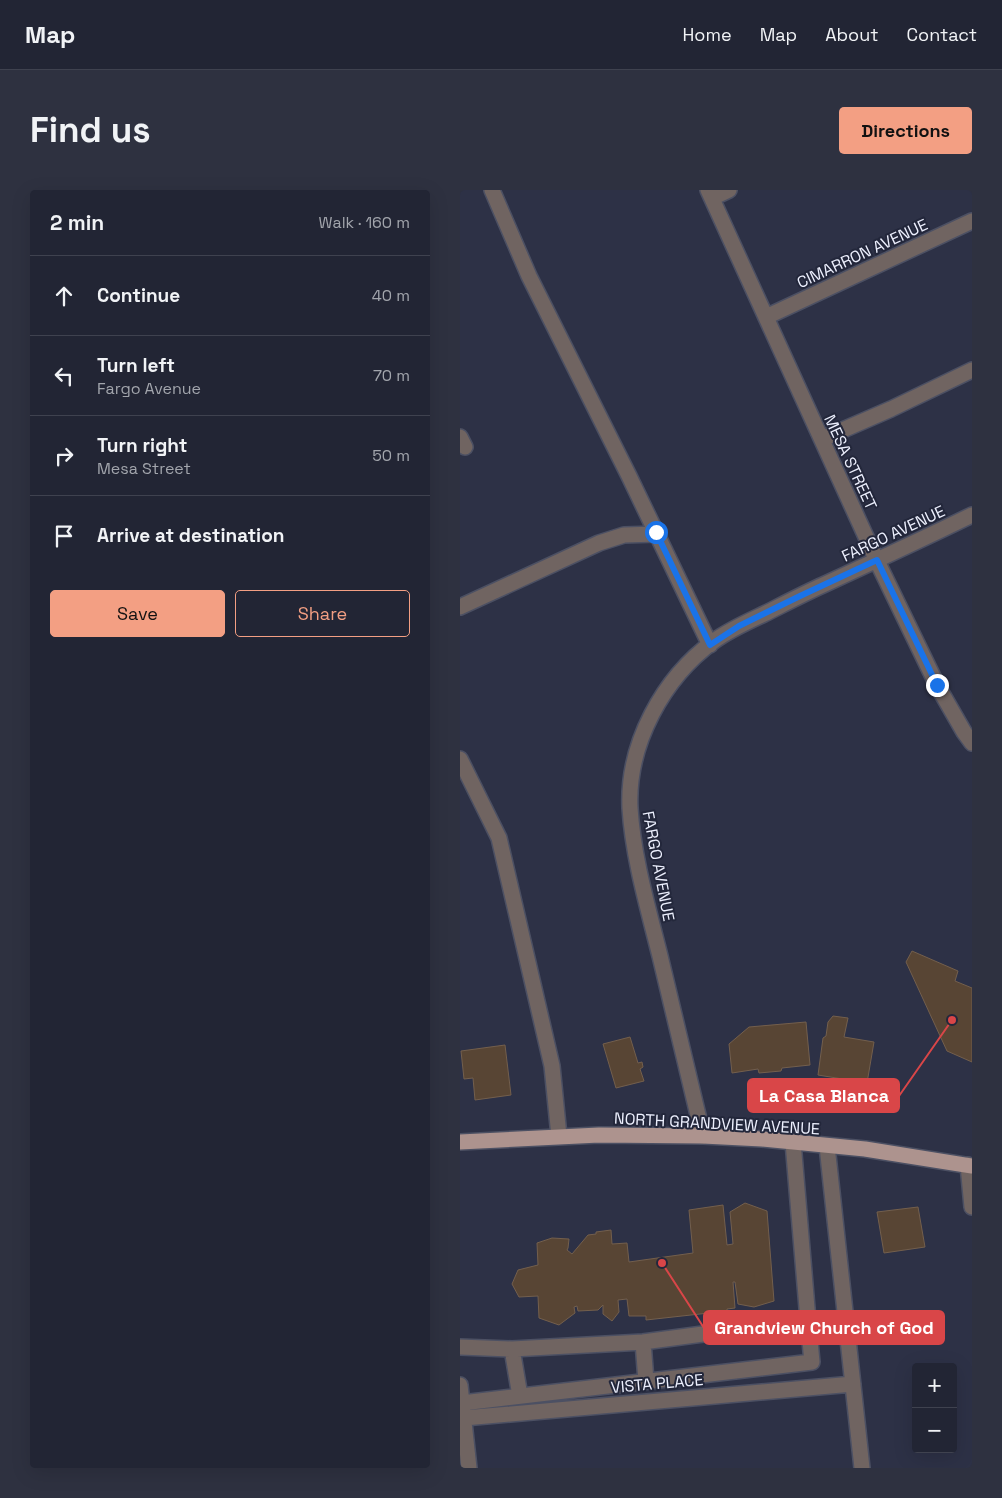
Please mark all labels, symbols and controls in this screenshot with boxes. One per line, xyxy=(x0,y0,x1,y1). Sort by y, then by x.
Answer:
text: Map xyxy=(25,19,75,50)
text: Home xyxy=(683,23,732,46)
text: Map xyxy=(760,23,797,46)
text: About xyxy=(825,23,879,46)
text: Contact xyxy=(907,23,977,46)
button: Directions xyxy=(839,107,972,154)
text: Find us xyxy=(30,108,151,152)
text: 2 min xyxy=(50,209,104,236)
text: Walk · 160 m xyxy=(319,212,410,233)
street label: CIMARRON AVENUE xyxy=(793,214,931,293)
icon: ahead xyxy=(50,282,78,310)
text: Continue xyxy=(97,283,180,308)
text: 40 m xyxy=(372,285,410,306)
text: Turn left xyxy=(97,353,175,378)
icon: left xyxy=(50,362,78,390)
text: 70 m xyxy=(373,365,410,386)
text: Fargo Avenue xyxy=(97,378,201,399)
street label: MESA STREET xyxy=(819,411,882,513)
text: Turn right xyxy=(97,433,187,458)
icon: right xyxy=(50,442,78,470)
text: 50 m xyxy=(372,445,410,466)
text: Mesa Street xyxy=(97,458,191,479)
street label: FARGO AVENUE xyxy=(838,500,948,567)
route start xyxy=(645,521,668,544)
icon: arrive xyxy=(50,522,78,550)
text: Arrive at destination xyxy=(97,523,285,548)
button: Save xyxy=(50,590,225,637)
button: Share xyxy=(235,590,410,637)
route end xyxy=(926,674,949,697)
street label: FARGO AVENUE xyxy=(638,809,679,923)
callout: La Casa Blanca xyxy=(748,1079,899,1112)
text: La Casa Blanca xyxy=(759,1084,890,1107)
street label: NORTH GRANDVIEW AVENUE xyxy=(614,1108,820,1139)
callout: Grandview Church of God xyxy=(704,1311,944,1344)
text: Grandview Church of God xyxy=(714,1316,934,1339)
map controls xyxy=(912,1363,957,1453)
button: + xyxy=(912,1363,957,1408)
street label: VISTA PLACE xyxy=(610,1369,704,1398)
button: − xyxy=(912,1408,957,1453)

